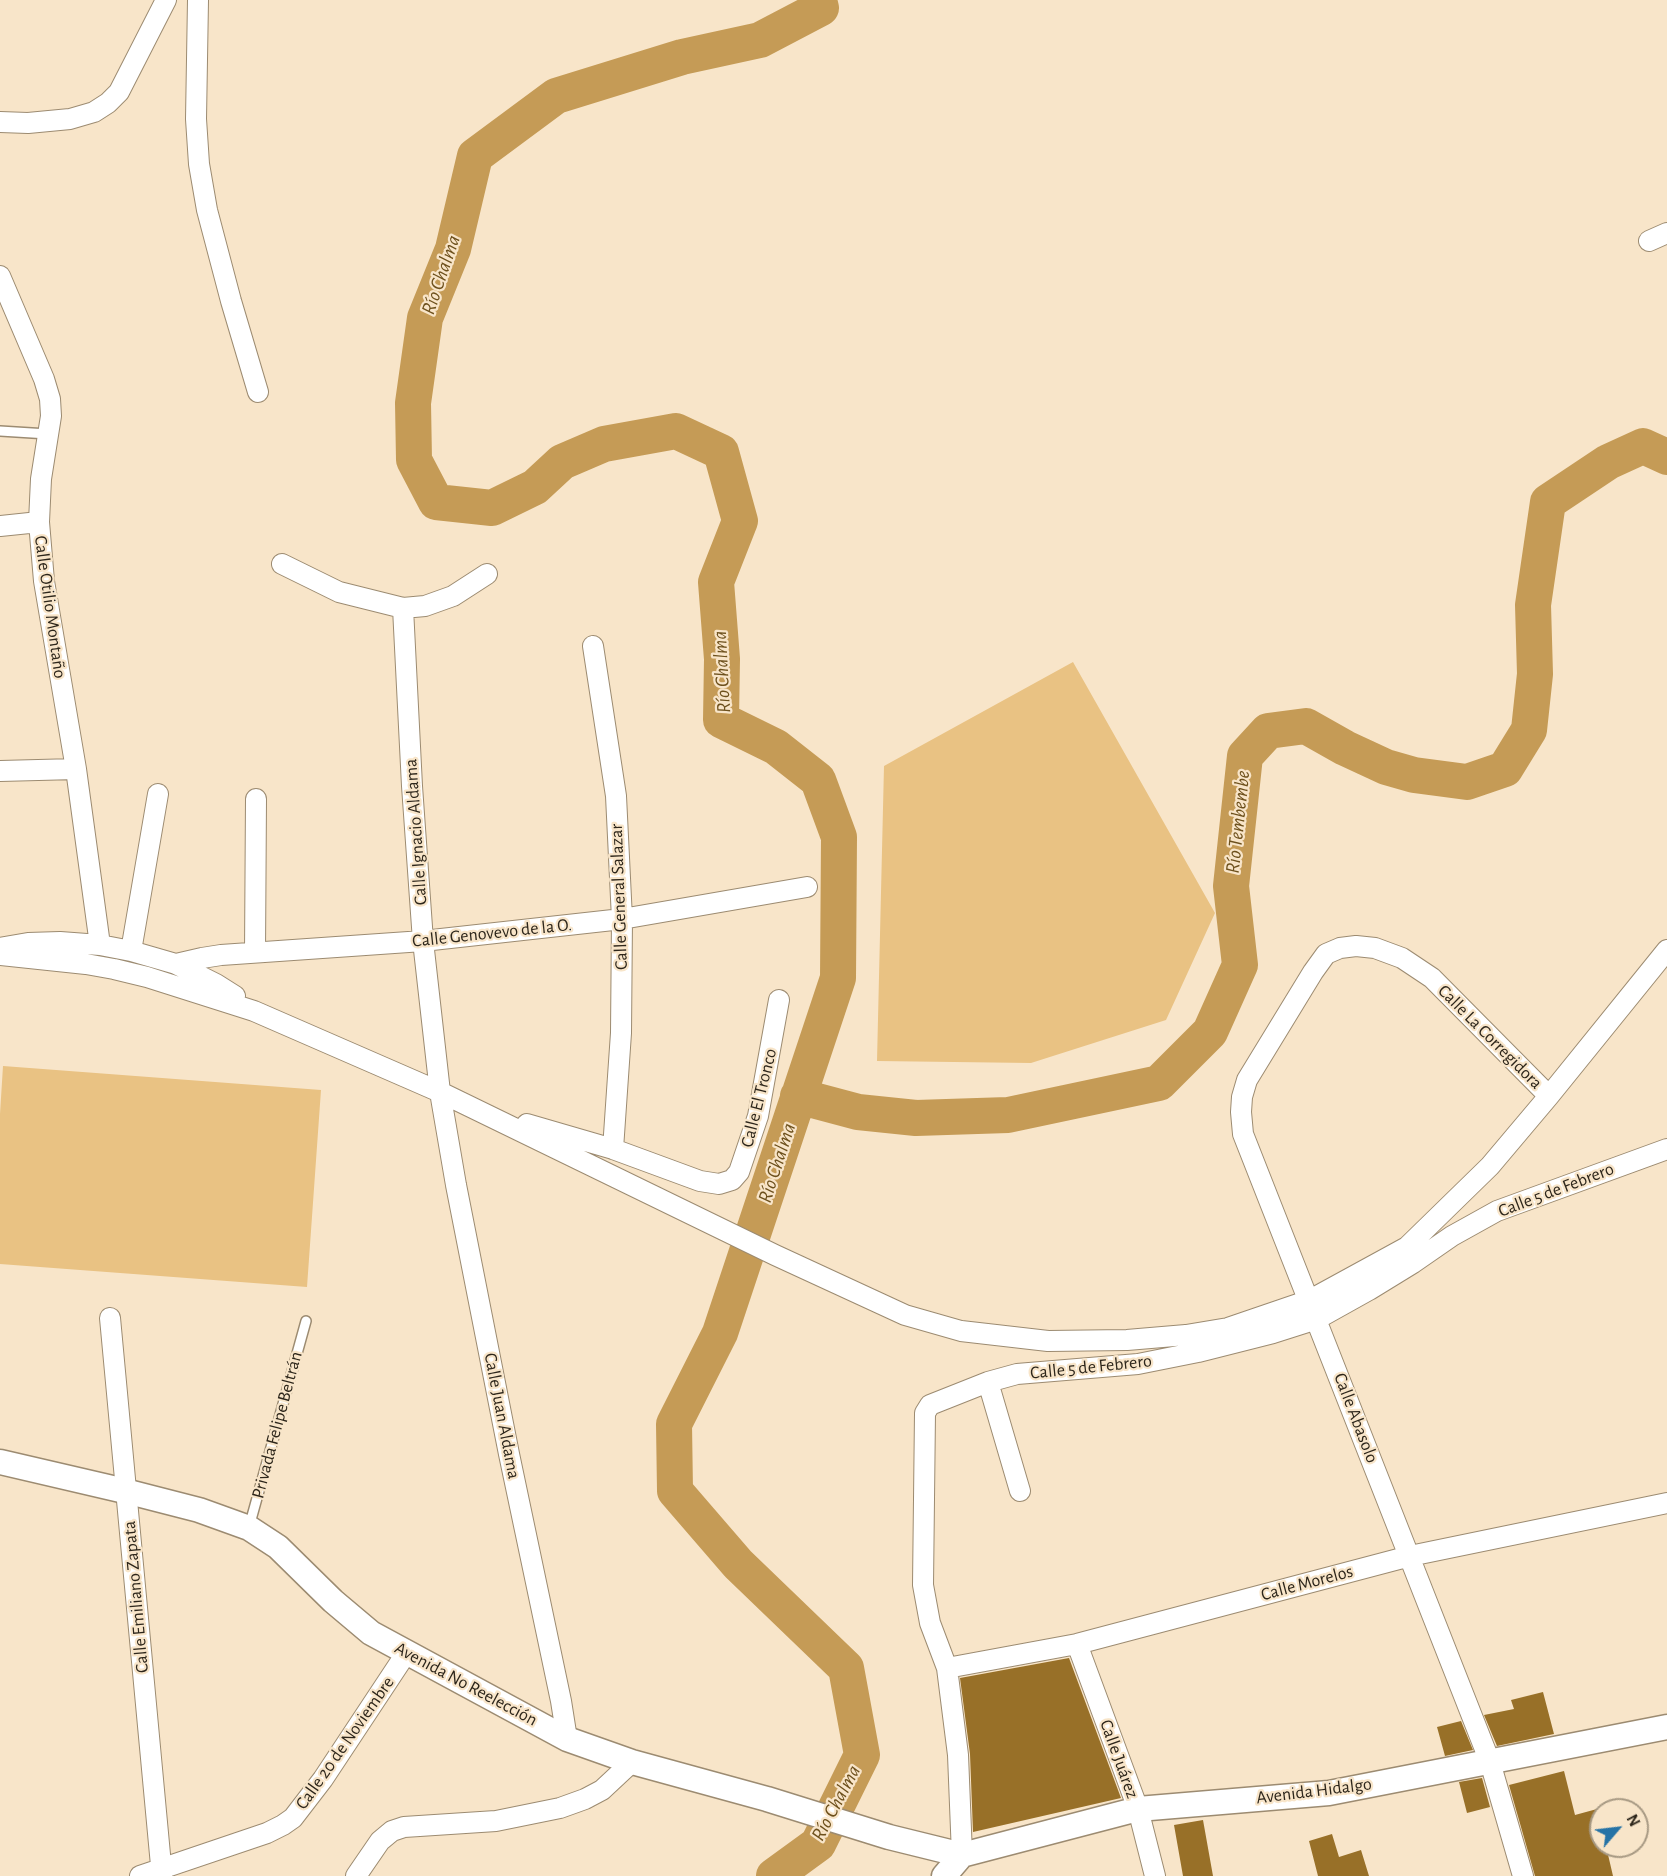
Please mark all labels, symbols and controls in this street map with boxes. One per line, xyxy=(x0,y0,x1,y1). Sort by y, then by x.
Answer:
water label: Río Chalma xyxy=(416,232,466,318)
street label: Calle Otilio Montaño xyxy=(29,534,71,680)
water label: Río Chalma xyxy=(708,630,736,714)
street label: Calle Ignacio Aldama xyxy=(400,758,432,906)
water label: Río Tembembe xyxy=(1221,769,1255,875)
street label: Calle General Salazar xyxy=(606,824,632,970)
street label: Calle Genovevo de la O. xyxy=(411,914,573,952)
street label: Calle La Corregidora xyxy=(1433,980,1547,1094)
street label: Calle El Tronco xyxy=(736,1046,782,1150)
water label: Río Chalma xyxy=(753,1120,801,1206)
street label: Calle 5 de Febrero xyxy=(1495,1158,1617,1222)
street label: Privada Felipe Beltrán xyxy=(247,1349,307,1501)
street label: Calle 5 de Febrero xyxy=(1029,1350,1153,1384)
street label: Calle Juan Aldama xyxy=(479,1351,525,1481)
street label: Calle Abasolo xyxy=(1329,1370,1383,1466)
street label: Calle Emiliano Zapata xyxy=(119,1520,153,1674)
street label: Calle Morelos xyxy=(1259,1560,1355,1606)
street label: Avenida No Reelección xyxy=(391,1637,541,1731)
street label: Calle 20 de Noviembre xyxy=(291,1672,399,1814)
street label: Calle Juárez xyxy=(1095,1717,1143,1801)
water label: Río Chalma xyxy=(806,1761,866,1845)
street label: Avenida Hidalgo xyxy=(1255,1773,1373,1809)
north arrow xyxy=(1589,1798,1649,1858)
text: N xyxy=(1623,1812,1643,1829)

